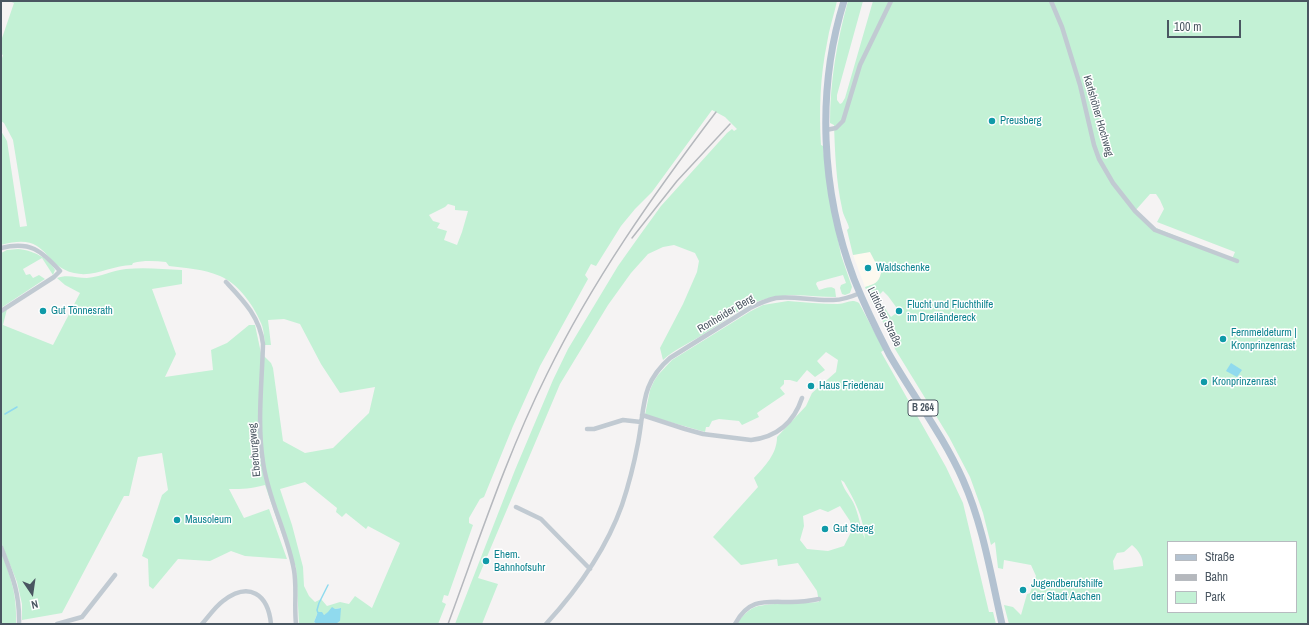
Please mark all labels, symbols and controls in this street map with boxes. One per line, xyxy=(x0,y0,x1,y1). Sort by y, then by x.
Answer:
scale bar xyxy=(1169,12,1243,38)
text: 100 m xyxy=(1174,19,1201,35)
street label: Karlshöher Hochweg xyxy=(1080,74,1116,158)
place label: Preusberg xyxy=(1000,114,1042,128)
marker: Preusberg xyxy=(987,116,997,126)
place label: Waldschenke xyxy=(876,261,930,275)
marker: Waldschenke xyxy=(863,263,873,273)
street label: Lütticher Straße xyxy=(864,285,904,349)
street label: Ronheider Berg xyxy=(695,292,757,336)
place label: Flucht und Fluchthilfe im Dreiländereck xyxy=(907,298,993,324)
place label: Gut Tönnesrath xyxy=(51,304,113,318)
marker: Gut Tönnesrath xyxy=(38,306,48,316)
marker: Flucht und Fluchthilfe im Dreiländereck xyxy=(894,306,904,316)
place label: Fernmeldeturm | Kronprinzenrast xyxy=(1231,326,1297,352)
marker: Fernmeldeturm | Kronprinzenrast xyxy=(1218,334,1228,344)
place label: Kronprinzenrast xyxy=(1212,375,1276,389)
marker: Kronprinzenrast xyxy=(1199,377,1209,387)
place label: Haus Friedenau xyxy=(819,379,884,393)
marker: Haus Friedenau xyxy=(806,381,816,391)
road number: B 264 xyxy=(908,400,938,416)
street label: Eberburgweg xyxy=(246,423,264,477)
place label: Mausoleum xyxy=(185,513,232,527)
marker: Mausoleum xyxy=(172,515,182,525)
place label: Gut Steeg xyxy=(833,522,874,536)
marker: Gut Steeg xyxy=(820,524,830,534)
legend xyxy=(1167,541,1297,613)
place label: Ehem. Bahnhofsuhr xyxy=(494,548,545,574)
text: Straße xyxy=(1205,549,1235,565)
marker: Ehem. Bahnhofsuhr xyxy=(481,556,491,566)
text: Bahn xyxy=(1205,569,1228,585)
north arrow xyxy=(12,573,52,613)
place label: Jugendberufshilfe der Stadt Aachen xyxy=(1031,577,1103,603)
marker: Jugendberufshilfe der Stadt Aachen xyxy=(1018,585,1028,595)
text: Park xyxy=(1205,589,1225,605)
text: N xyxy=(30,597,39,612)

